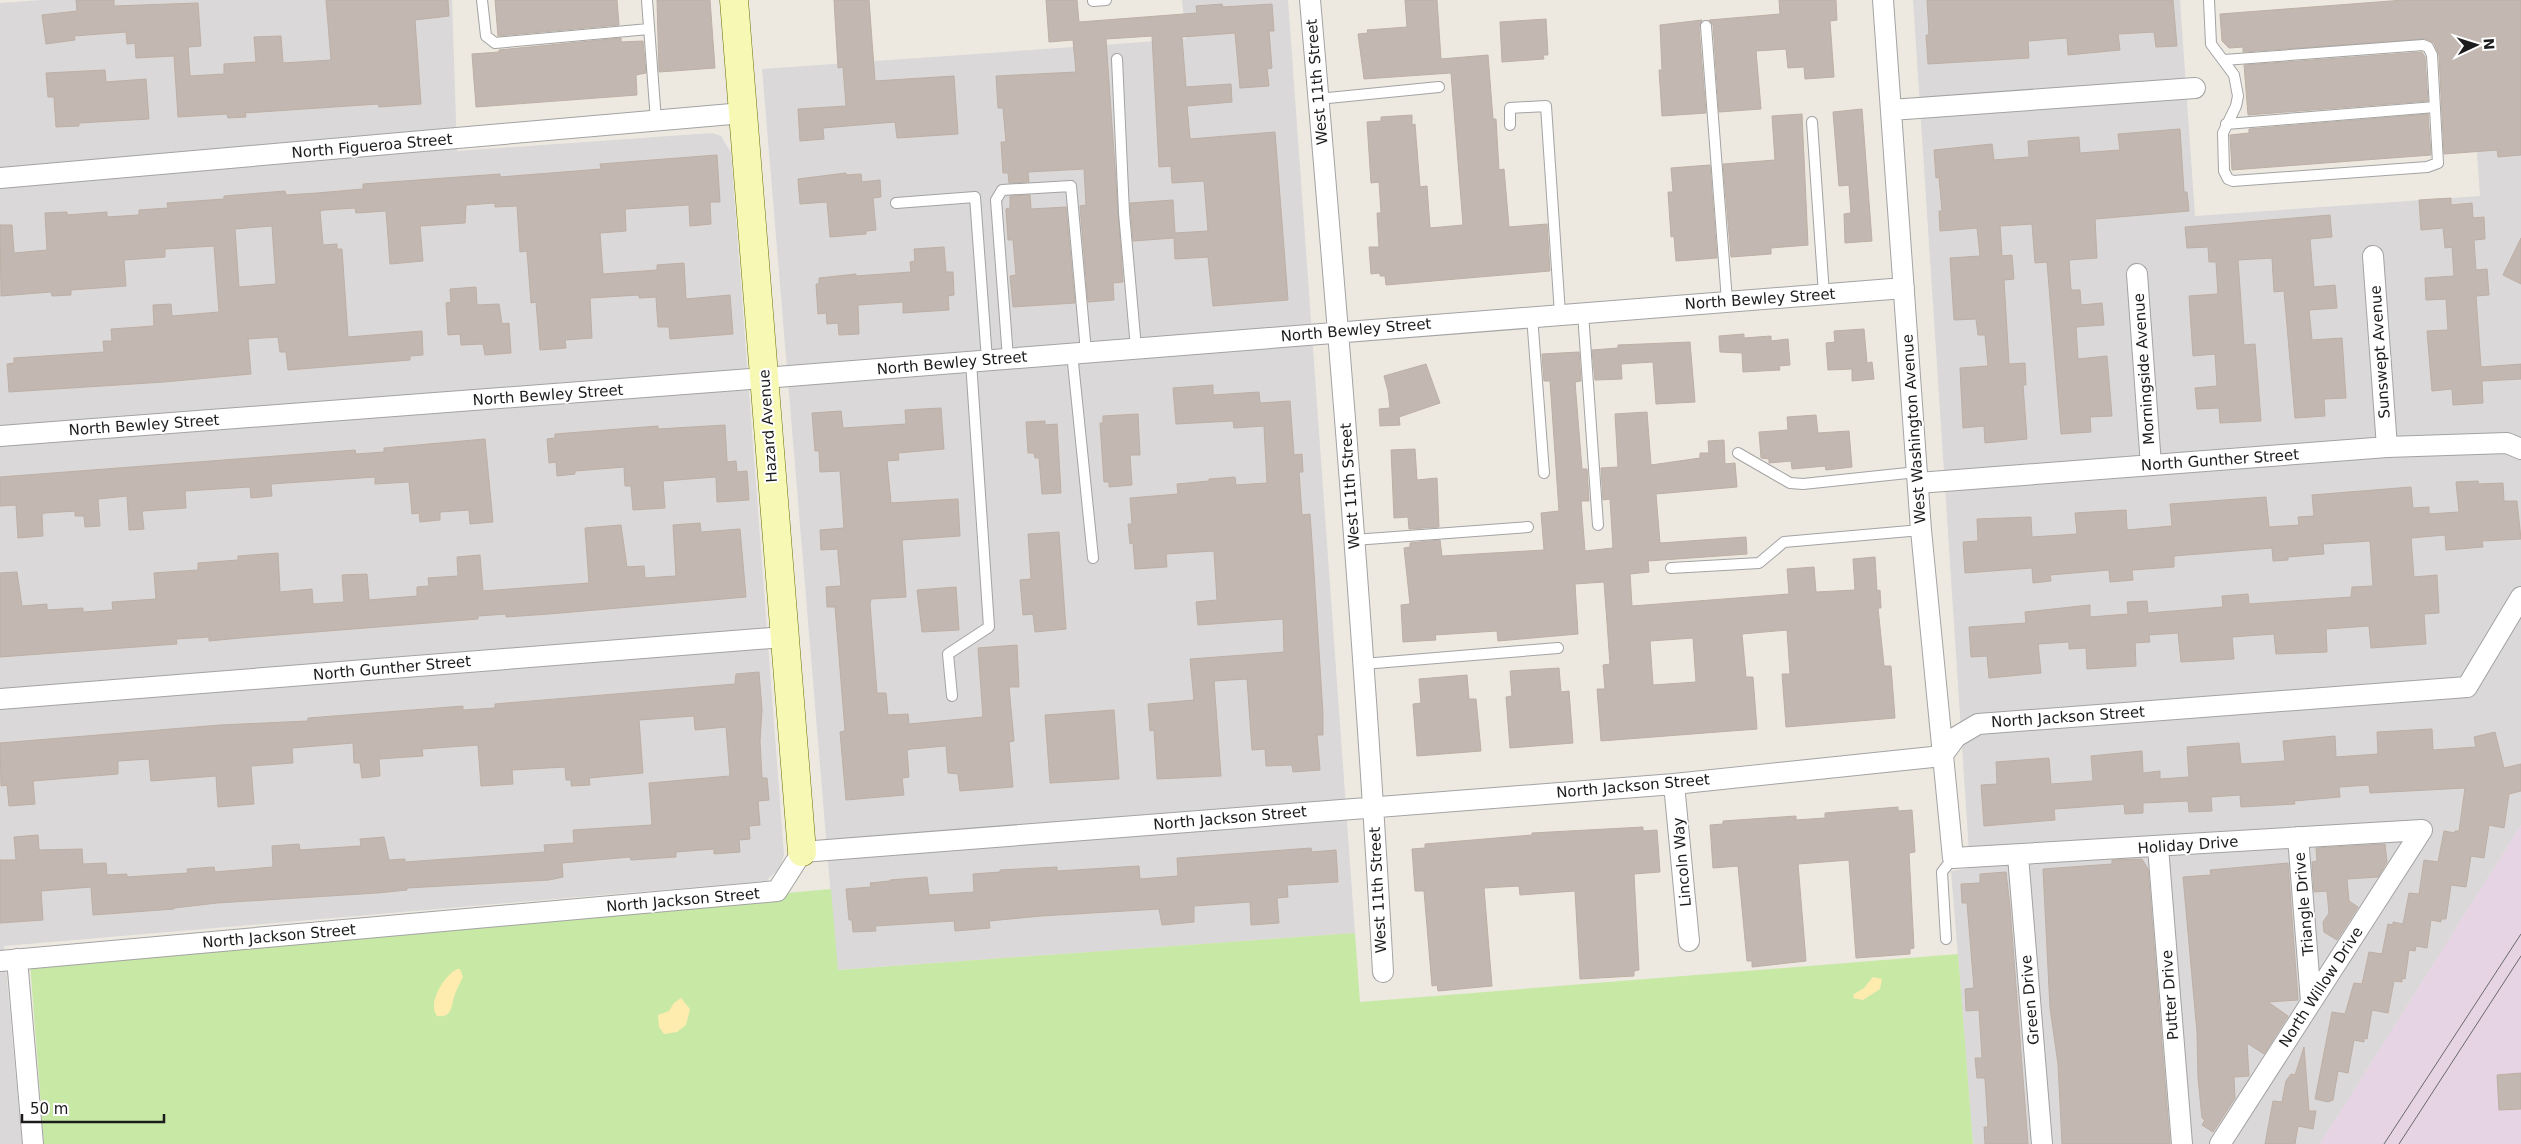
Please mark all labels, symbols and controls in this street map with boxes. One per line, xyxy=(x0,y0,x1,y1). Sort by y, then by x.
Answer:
street label: West 11th Street xyxy=(1303,18,1331,146)
north arrow xyxy=(2451,20,2501,70)
text: N xyxy=(2481,38,2497,50)
street label: North Figueroa Street xyxy=(291,130,453,162)
street label: North Bewley Street xyxy=(1684,285,1836,313)
street label: Sunswept Avenue xyxy=(2366,285,2394,419)
street label: Morningside Avenue xyxy=(2130,293,2158,445)
street label: North Bewley Street xyxy=(1280,314,1432,346)
street label: West Washington Avenue xyxy=(1898,333,1930,525)
street label: North Bewley Street xyxy=(876,347,1028,379)
street label: Hazard Avenue xyxy=(755,369,781,483)
street label: North Bewley Street xyxy=(472,381,624,409)
street label: North Bewley Street xyxy=(68,411,220,439)
street label: West 11th Street xyxy=(1337,422,1363,550)
street label: North Gunther Street xyxy=(2140,445,2300,475)
street label: North Gunther Street xyxy=(312,652,472,684)
street label: North Jackson Street xyxy=(1990,703,2146,731)
street label: North Jackson Street xyxy=(1555,770,1711,802)
street label: North Jackson Street xyxy=(1152,802,1308,834)
street label: Lincoln Way xyxy=(1669,816,1695,908)
street label: West 11th Street xyxy=(1366,826,1390,954)
street label: Holiday Drive xyxy=(2137,832,2239,858)
street label: Triangle Drive xyxy=(2291,852,2318,957)
street label: North Jackson Street xyxy=(605,884,761,916)
street label: North Jackson Street xyxy=(201,920,357,952)
street label: North Willow Drive xyxy=(2275,923,2367,1051)
street label: Putter Drive xyxy=(2158,949,2182,1041)
street label: Green Drive xyxy=(2017,954,2043,1046)
scale bar xyxy=(22,1092,165,1124)
text: 50 m xyxy=(30,1100,68,1118)

